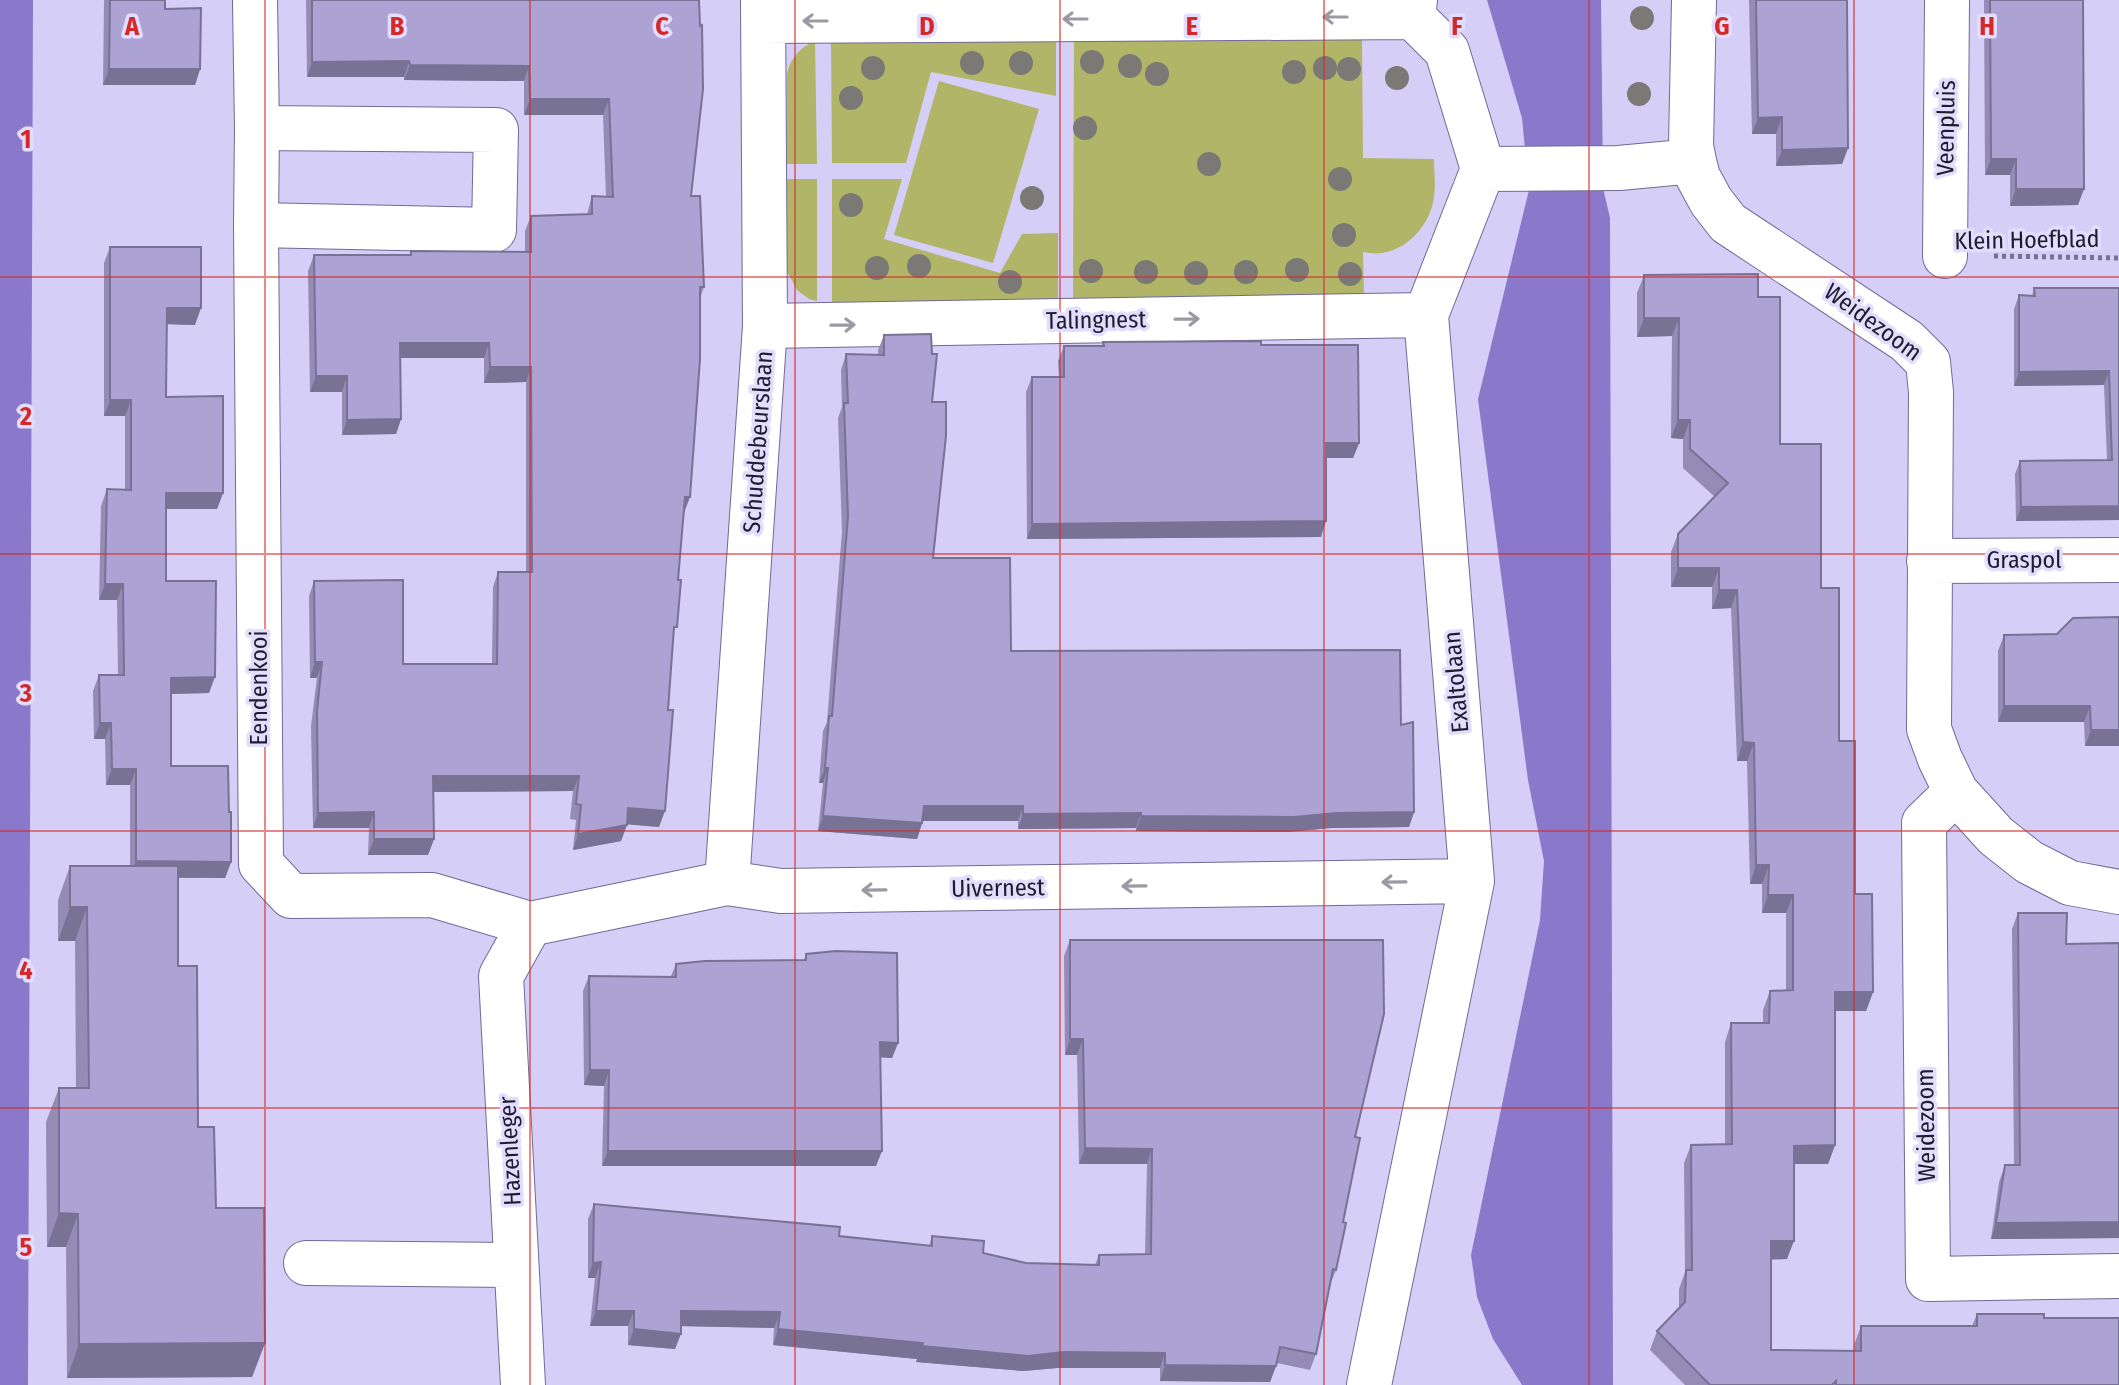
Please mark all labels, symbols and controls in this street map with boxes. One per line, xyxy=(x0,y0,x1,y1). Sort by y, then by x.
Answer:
one-way arrow xyxy=(1322,9,1349,25)
text: A xyxy=(124,11,140,42)
text: B xyxy=(390,11,405,42)
text: C xyxy=(655,11,669,42)
text: D xyxy=(919,11,935,42)
one-way arrow xyxy=(1062,11,1089,27)
text: E xyxy=(1186,11,1198,42)
text: F xyxy=(1451,11,1463,42)
text: G xyxy=(1714,11,1730,42)
text: H xyxy=(1979,11,1995,42)
one-way arrow xyxy=(802,13,829,29)
street label: Veenpluis xyxy=(1931,80,1961,176)
text: 1 xyxy=(21,124,32,155)
street label: Klein Hoefblad xyxy=(1954,225,2100,255)
street label: Weidezoom xyxy=(1819,277,1927,367)
street label: Talingnest xyxy=(1046,305,1147,335)
one-way arrow xyxy=(1173,311,1200,327)
one-way arrow xyxy=(829,317,856,332)
street label: Schuddebeurslaan xyxy=(738,350,778,534)
text: 2 xyxy=(19,401,32,432)
street label: Graspol xyxy=(1987,546,2061,574)
street label: Exaltolaan xyxy=(1438,630,1474,734)
street label: Eendenkooi xyxy=(245,631,273,745)
text: 3 xyxy=(19,678,32,709)
street label: Uivernest xyxy=(951,873,1045,903)
one-way arrow xyxy=(1381,874,1408,890)
one-way arrow xyxy=(1121,878,1148,894)
one-way arrow xyxy=(861,882,888,897)
text: 4 xyxy=(19,955,33,986)
street label: Weidezoom xyxy=(1911,1068,1941,1182)
street label: Hazenleger xyxy=(493,1095,527,1206)
text: 5 xyxy=(20,1232,33,1263)

